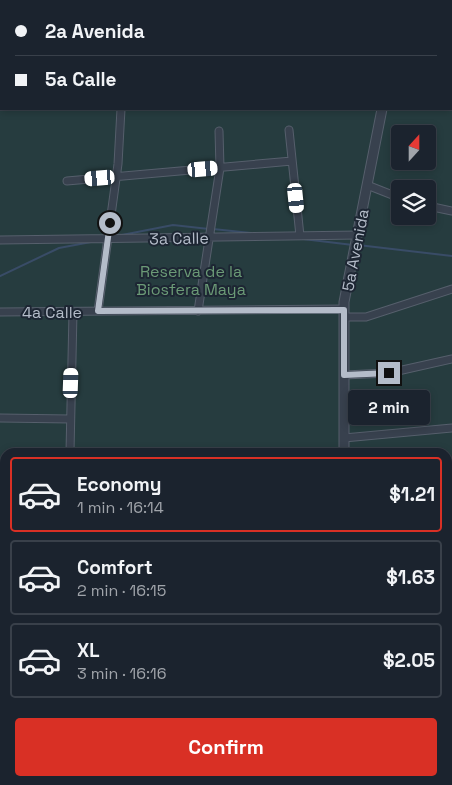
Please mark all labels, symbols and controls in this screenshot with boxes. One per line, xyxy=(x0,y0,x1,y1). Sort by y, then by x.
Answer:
text: 2a Avenida xyxy=(45,19,145,44)
text: 5a Calle xyxy=(45,67,117,92)
north arrow xyxy=(391,125,436,170)
map controls xyxy=(391,125,436,225)
car xyxy=(187,160,218,178)
car xyxy=(84,169,115,187)
button: layers xyxy=(391,180,436,225)
car xyxy=(286,182,305,214)
street label: 5a Avenida xyxy=(337,207,374,293)
route start xyxy=(99,212,121,234)
street label: 3a Calle xyxy=(149,227,209,250)
park label: Reserva de la Biosfera Maya xyxy=(136,261,246,300)
street label: 4a Calle xyxy=(22,302,82,323)
route end xyxy=(378,362,400,384)
car xyxy=(62,368,79,398)
callout: 2 min xyxy=(348,390,430,426)
text: 2 min xyxy=(368,397,410,418)
icon: car xyxy=(17,472,62,517)
text: Economy xyxy=(77,472,161,497)
text: $1.21 xyxy=(389,482,435,507)
text: 1 min · 16:14 xyxy=(77,497,164,518)
icon: car xyxy=(17,555,62,600)
text: Comfort xyxy=(77,555,153,580)
text: $1.63 xyxy=(386,565,435,590)
text: 2 min · 16:15 xyxy=(77,580,166,601)
icon: car xyxy=(17,638,62,683)
text: XL xyxy=(77,638,100,663)
text: $2.05 xyxy=(383,648,435,673)
text: 3 min · 16:16 xyxy=(77,663,167,684)
button: Confirm xyxy=(15,718,437,776)

